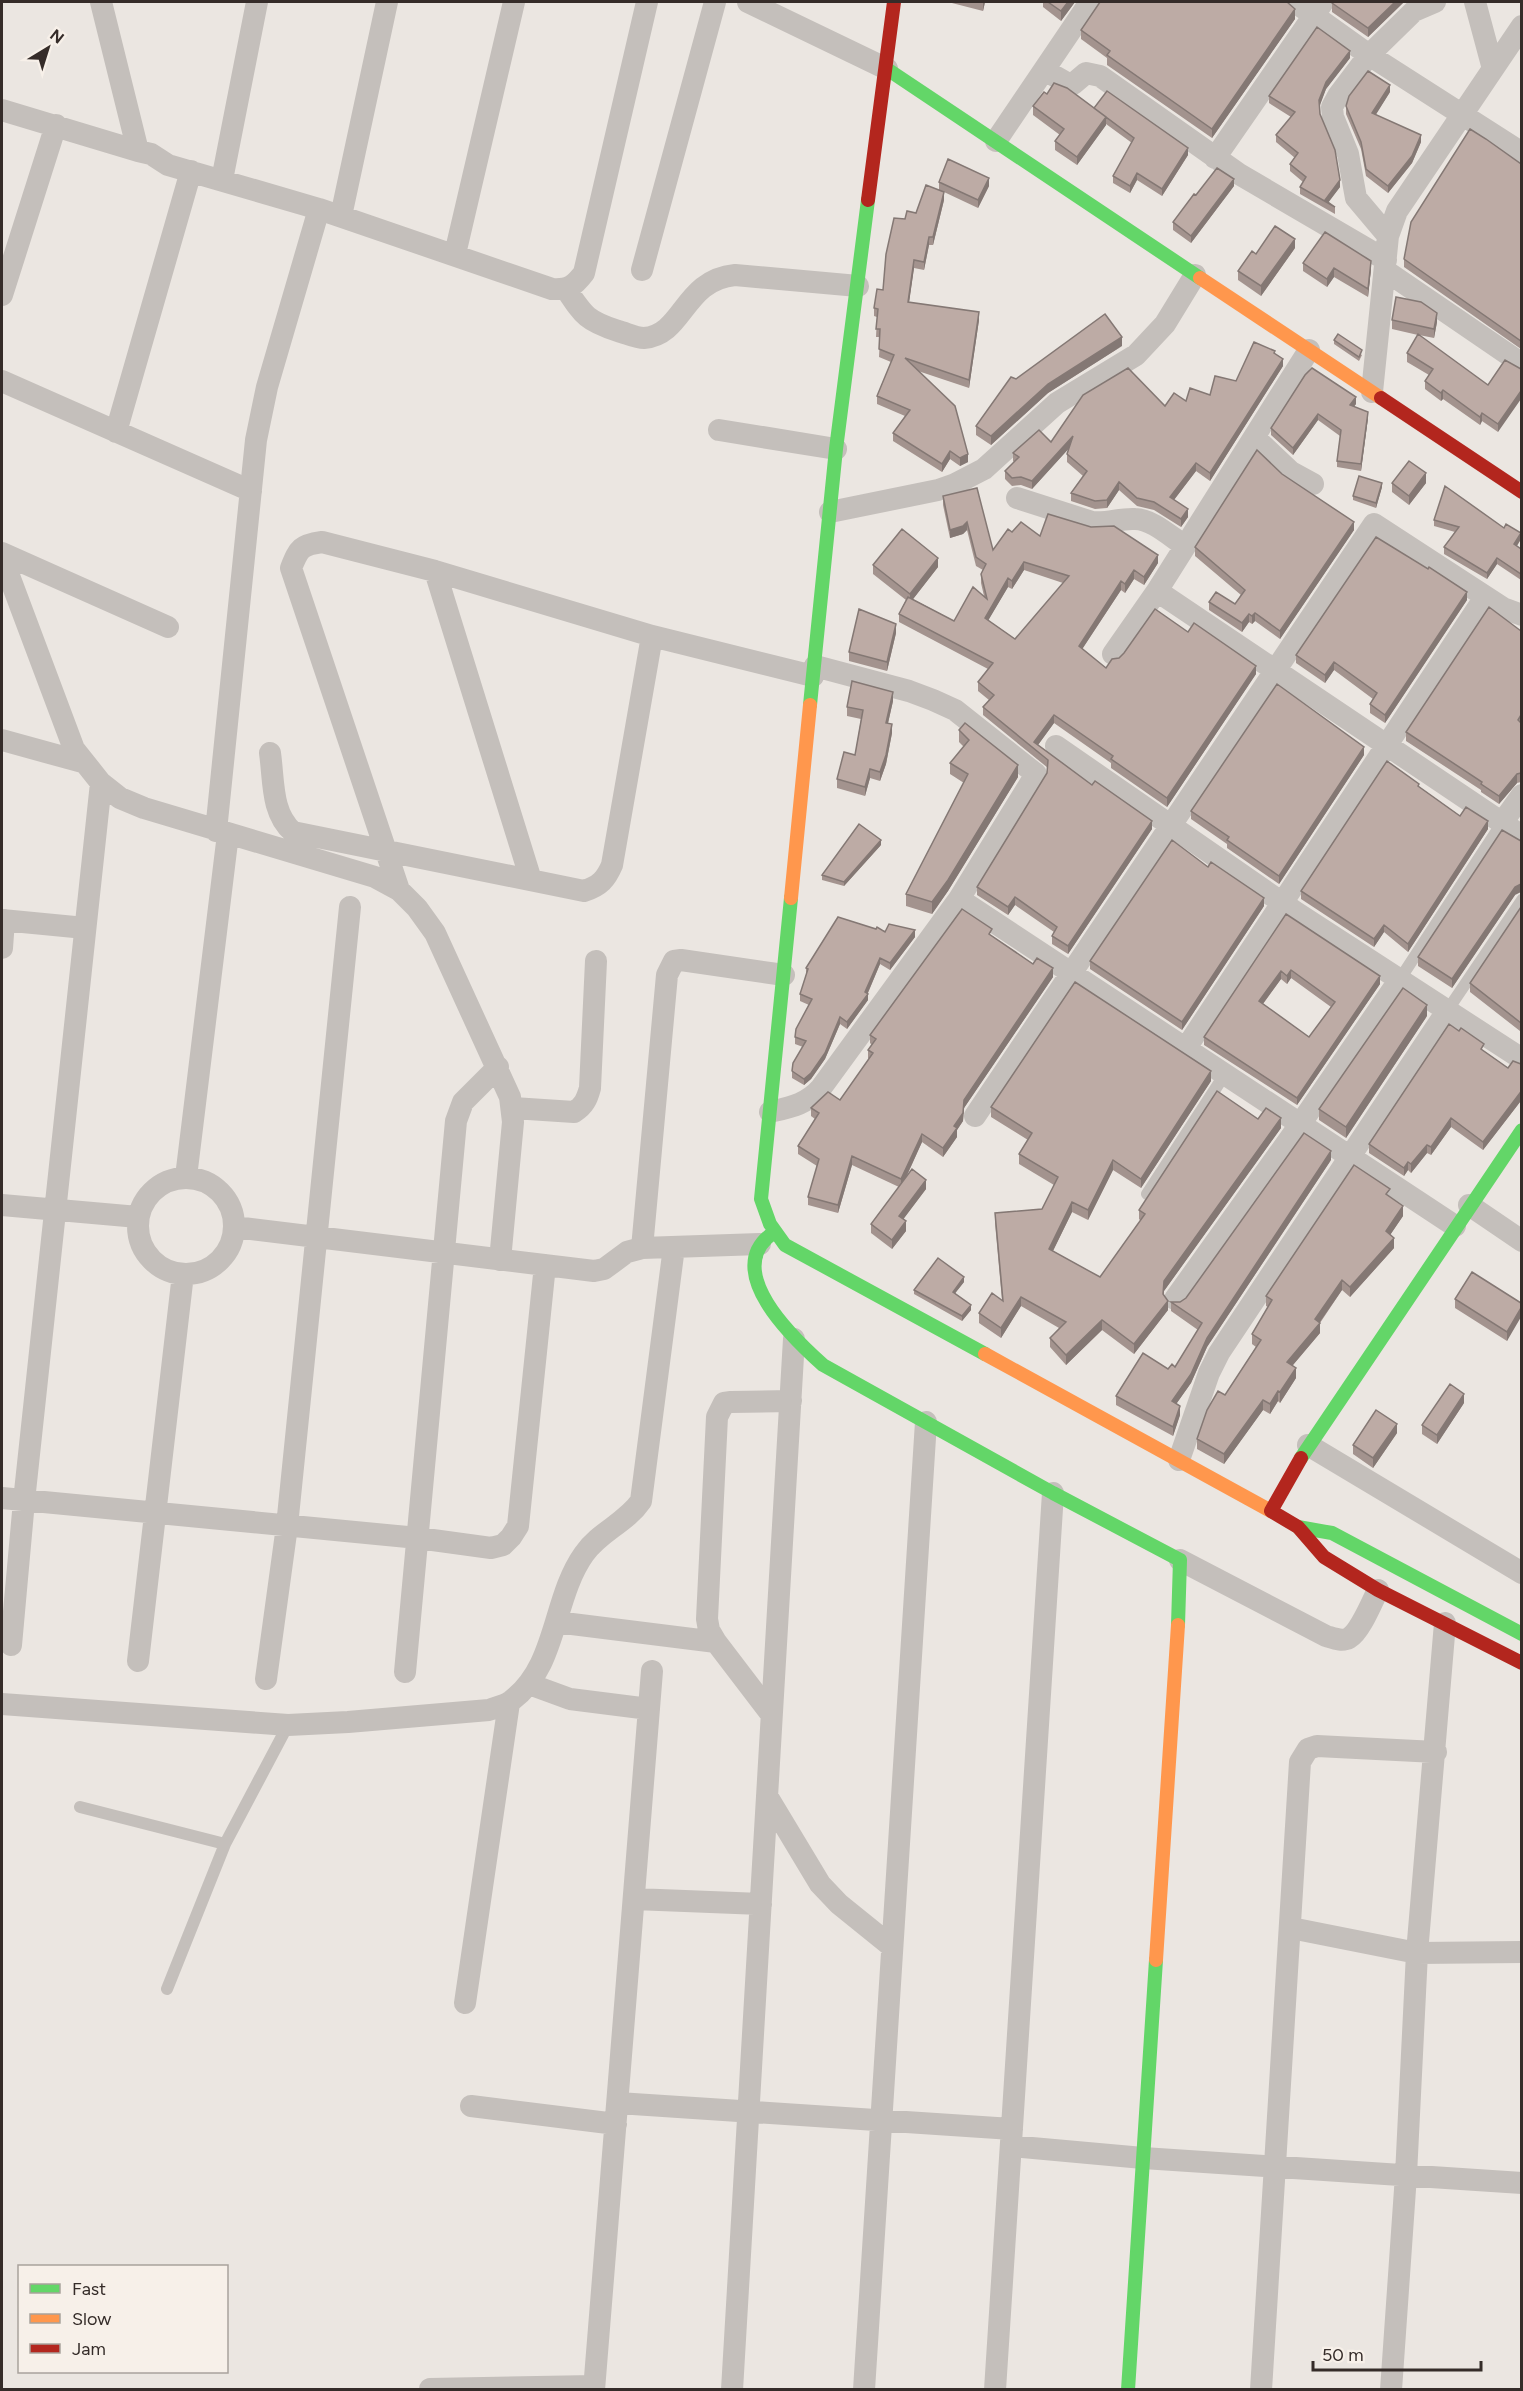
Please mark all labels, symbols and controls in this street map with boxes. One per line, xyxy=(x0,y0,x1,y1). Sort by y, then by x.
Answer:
north arrow xyxy=(18,18,78,78)
text: N xyxy=(46,25,68,48)
legend xyxy=(18,2265,228,2373)
text: Fast xyxy=(72,2278,106,2300)
text: Slow xyxy=(72,2308,111,2330)
scale bar xyxy=(1313,2334,1481,2372)
text: Jam xyxy=(72,2338,106,2360)
text: 50 m xyxy=(1322,2344,1364,2366)

